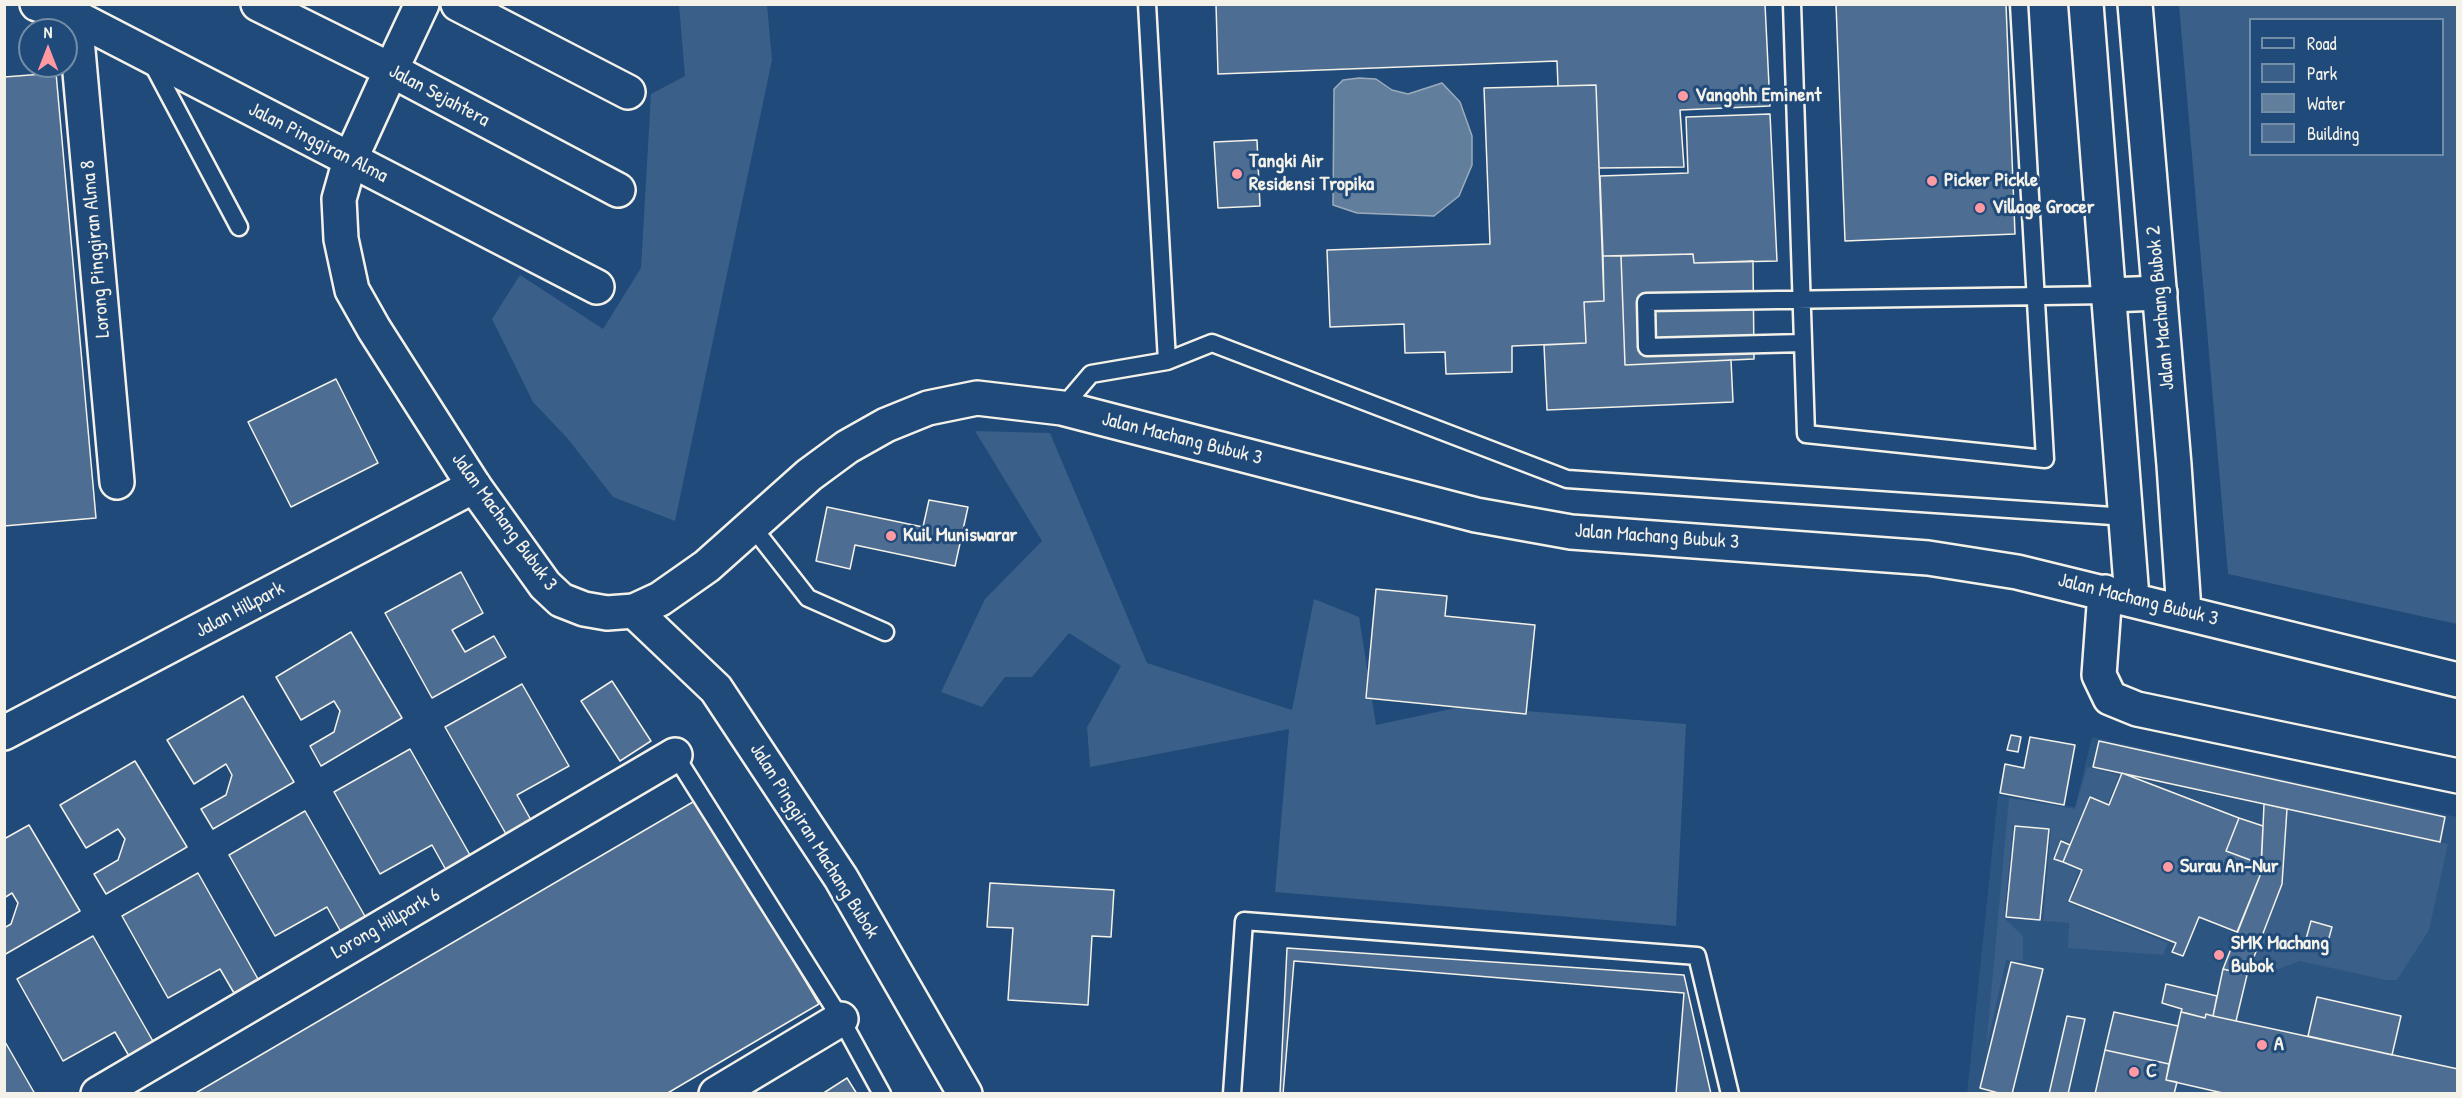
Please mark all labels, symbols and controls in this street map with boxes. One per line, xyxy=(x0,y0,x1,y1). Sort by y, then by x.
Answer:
north arrow xyxy=(18,18,78,78)
legend xyxy=(2249,18,2444,156)
text: N xyxy=(44,21,52,43)
text: Road xyxy=(2307,31,2337,56)
street label: Jalan Sejahtera xyxy=(385,59,493,133)
text: Park xyxy=(2307,61,2337,86)
place label: Vangohh Eminent xyxy=(1695,84,1821,108)
marker: Vangohh Eminent xyxy=(1676,89,1690,103)
text: Water xyxy=(2307,91,2345,116)
street label: Jalan Pinggiran Alma xyxy=(244,98,392,188)
text: Building xyxy=(2307,121,2359,146)
place label: Tangki Air Residensi Tropika xyxy=(1249,150,1374,197)
street label: Lorong Pinggiran Alma 8 xyxy=(76,159,116,339)
marker: Tangki Air Residensi Tropika xyxy=(1230,167,1244,181)
place label: Picker Pickle xyxy=(1944,169,2038,193)
marker: Picker Pickle xyxy=(1925,174,1939,188)
place label: Village Grocer xyxy=(1992,196,2094,220)
marker: Village Grocer xyxy=(1973,201,1987,215)
street label: Jalan Machang Bubok 2 xyxy=(2142,225,2180,391)
street label: Jalan Machang Bubuk 3 xyxy=(1099,407,1265,471)
street label: Jalan Machang Bubuk 3 xyxy=(446,448,562,596)
street label: Jalan Machang Bubuk 3 xyxy=(1574,519,1740,555)
place label: Kuil Muniswarar xyxy=(903,524,1017,548)
marker: Kuil Muniswarar xyxy=(884,529,898,543)
street label: Jalan Machang Bubuk 3 xyxy=(2055,568,2221,632)
street label: Jalan Hillpark xyxy=(192,577,288,643)
street label: Jalan Pinggiran Machang Bubok xyxy=(744,739,884,943)
place label: Surau An-Nur xyxy=(2180,855,2279,879)
marker: Surau An-Nur xyxy=(2161,860,2175,874)
street label: Lorong Hillpark 6 xyxy=(328,883,444,965)
place label: SMK Machang Bubok xyxy=(2231,932,2329,979)
marker: SMK Machang Bubok xyxy=(2212,948,2226,962)
place label: A xyxy=(2274,1033,2284,1057)
marker: A xyxy=(2255,1038,2269,1052)
place label: C xyxy=(2146,1060,2157,1084)
marker: C xyxy=(2127,1065,2141,1079)

